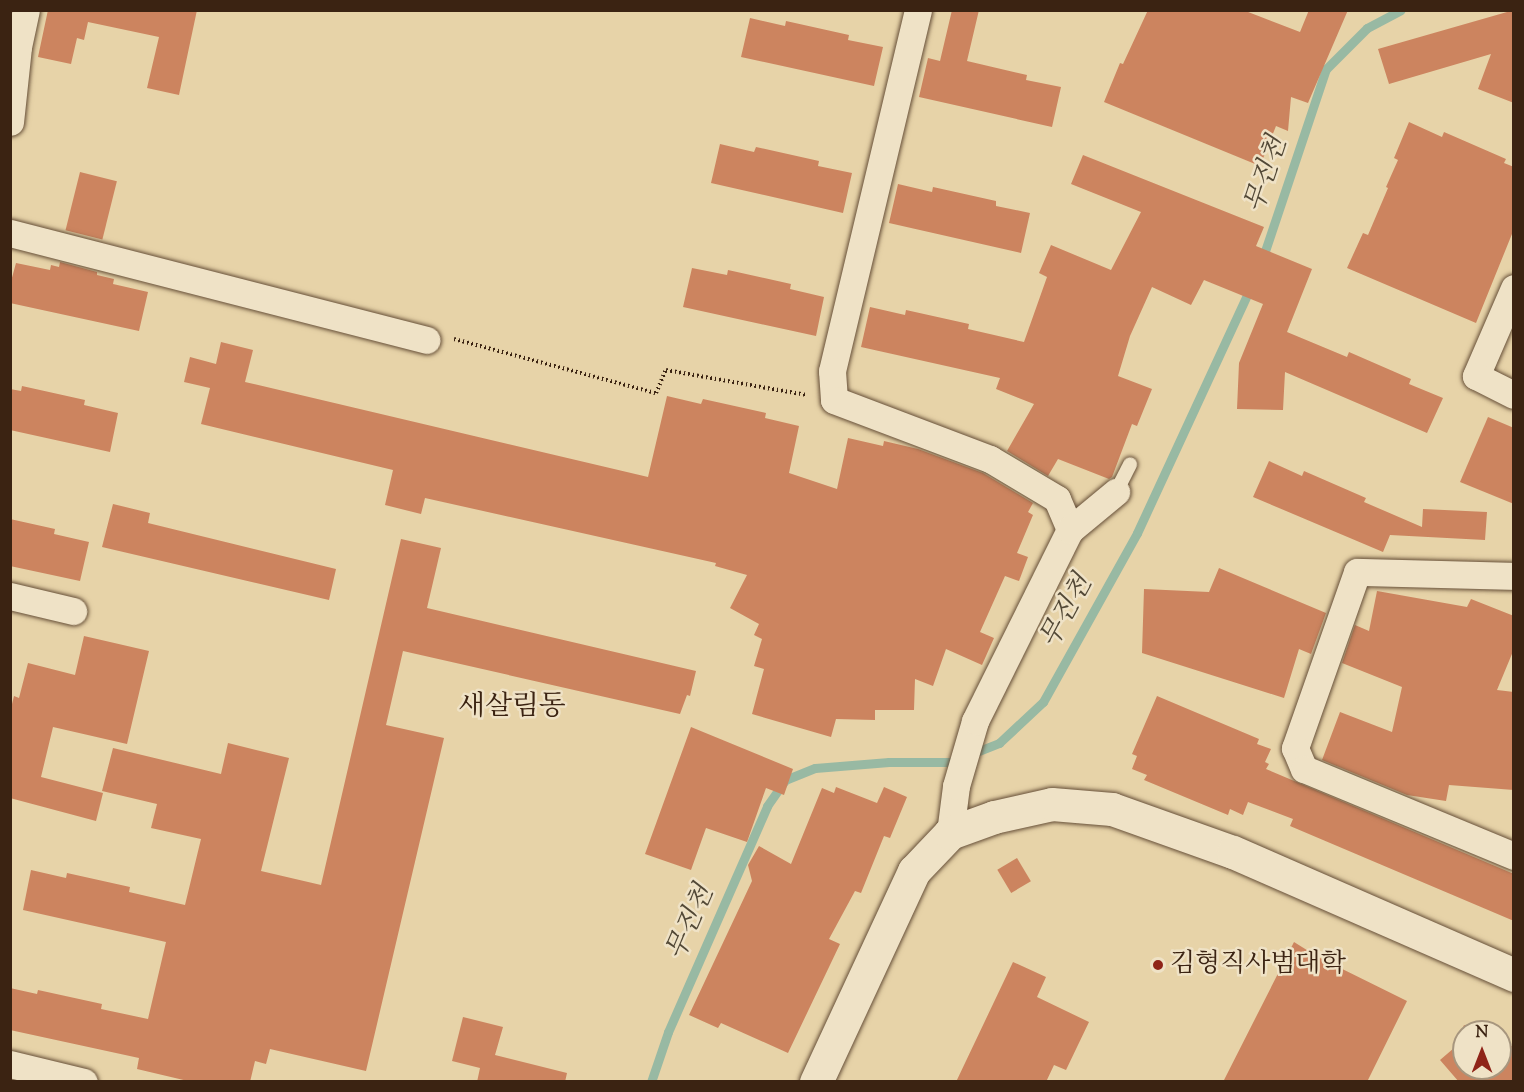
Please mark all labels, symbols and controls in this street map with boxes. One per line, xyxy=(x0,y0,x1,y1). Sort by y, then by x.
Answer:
water label: 무진천 xyxy=(1239,133,1295,217)
water label: 무진천 xyxy=(1034,570,1100,654)
district label: 새살림동 xyxy=(458,690,566,724)
water label: 무진천 xyxy=(660,881,722,965)
place label: 김형직사범대학 xyxy=(1170,949,1346,981)
marker: 김형직사범대학 xyxy=(1151,958,1165,972)
north arrow xyxy=(1452,1020,1512,1080)
text: N xyxy=(1476,1022,1488,1045)

